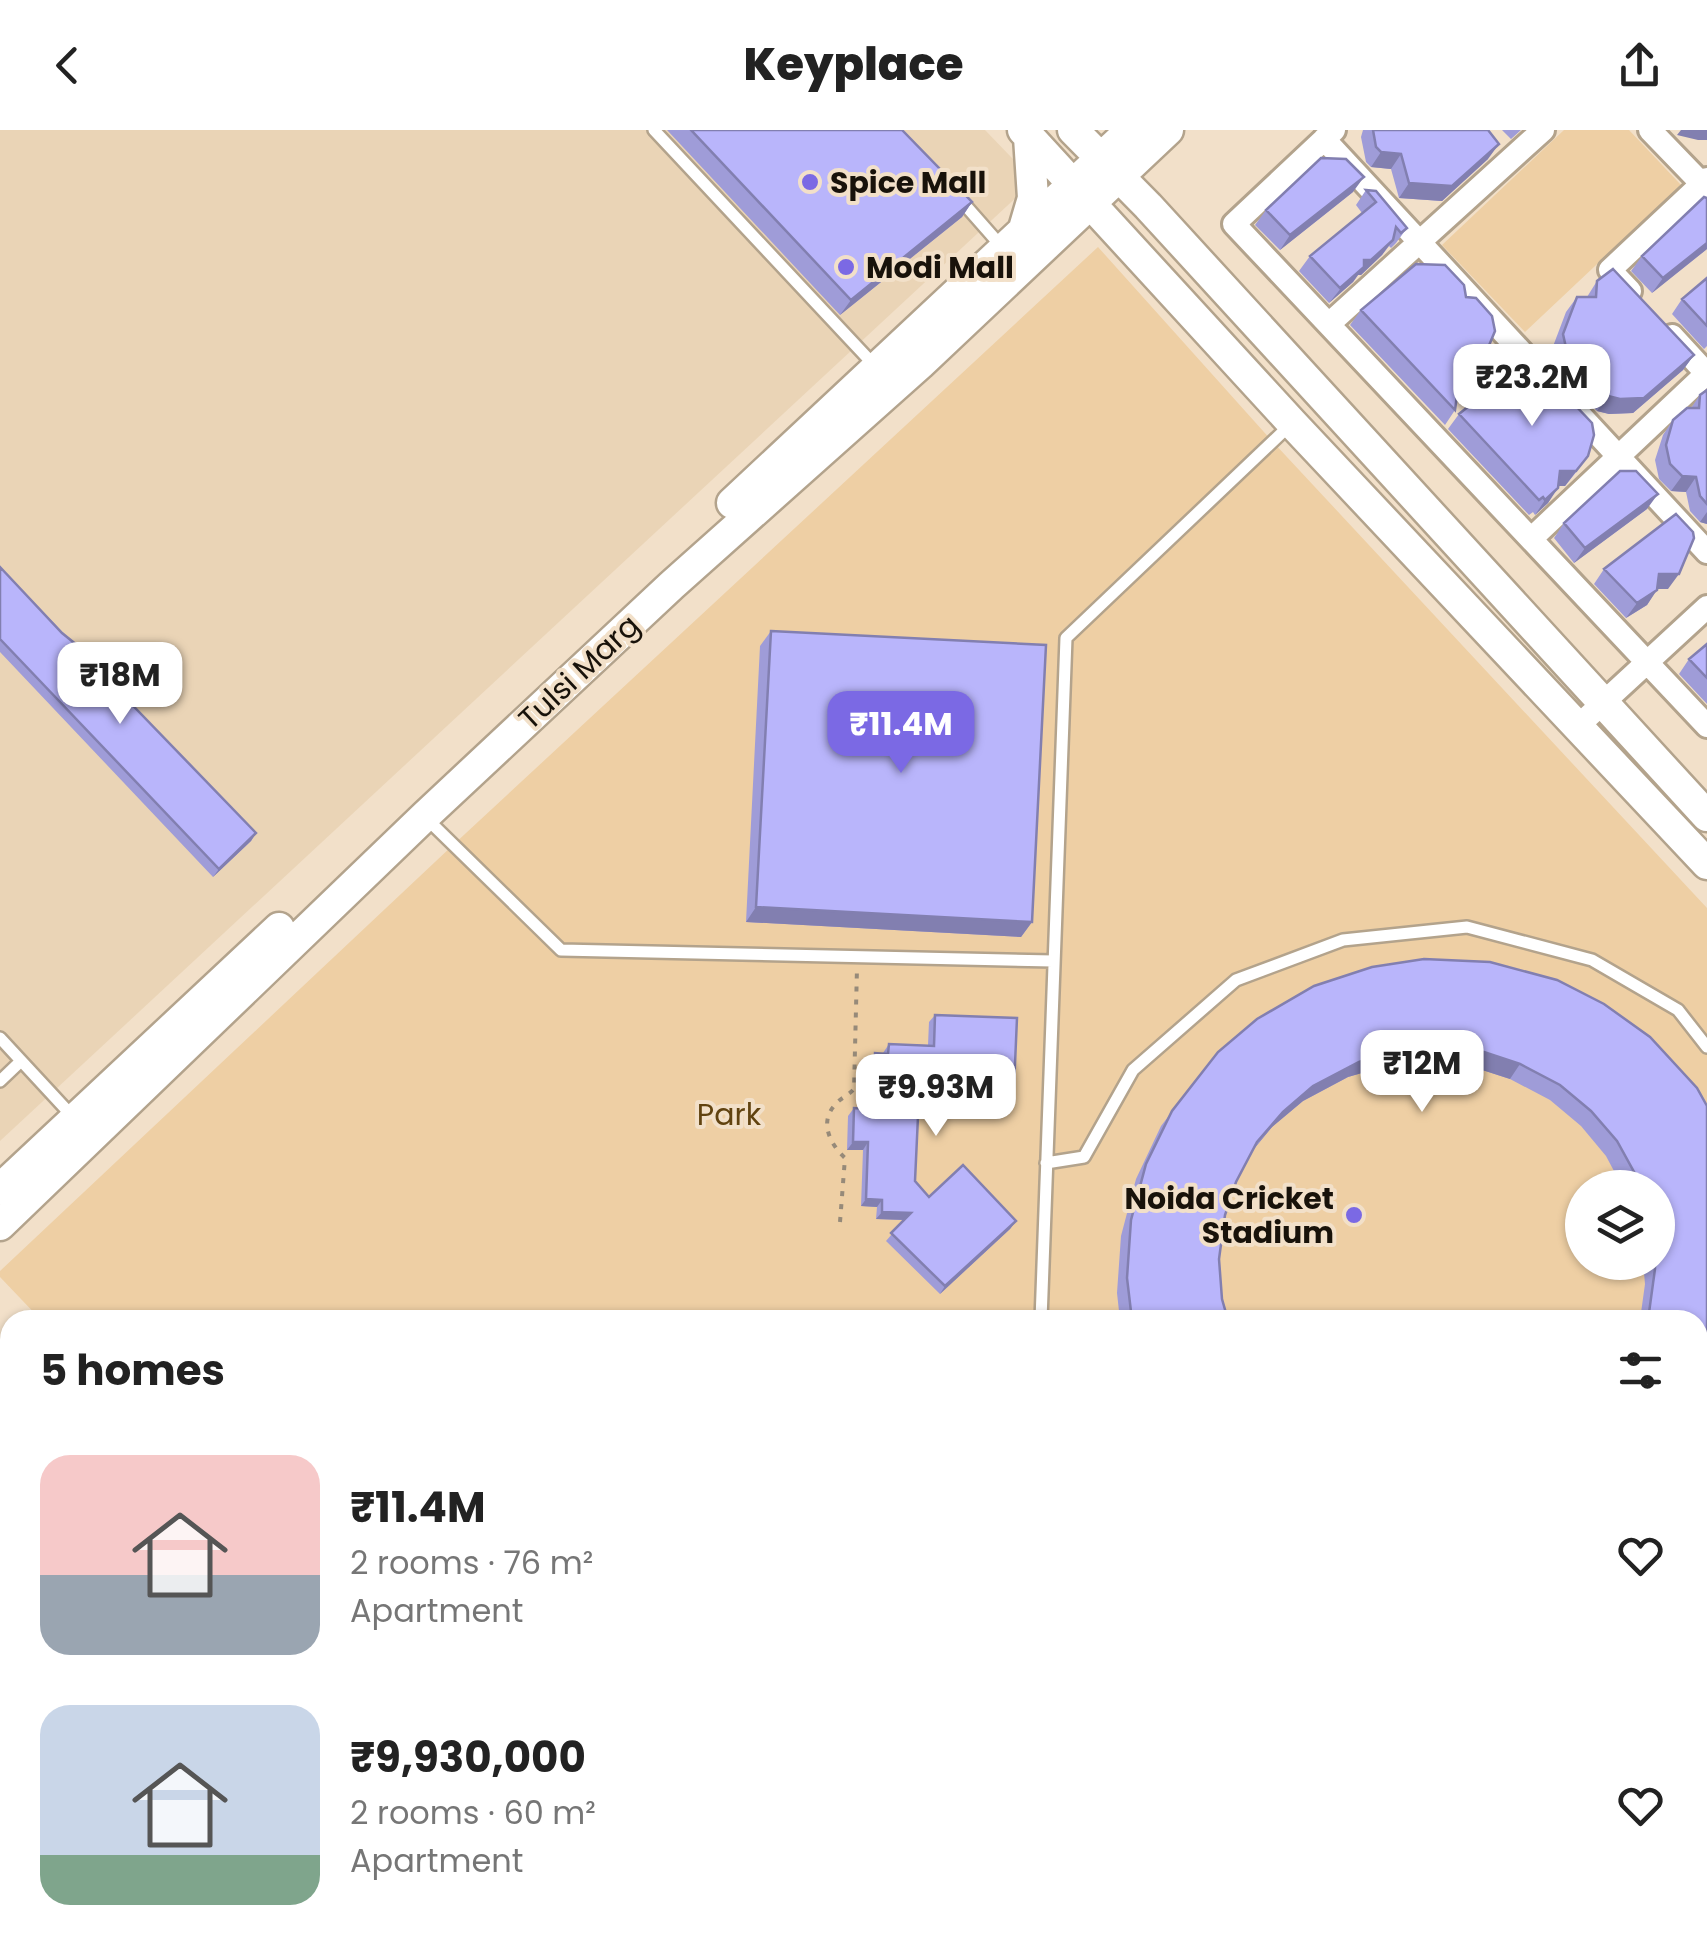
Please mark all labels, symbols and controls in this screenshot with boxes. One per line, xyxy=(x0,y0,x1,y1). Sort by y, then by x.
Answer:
text: Keyplace xyxy=(744,33,963,96)
icon: back xyxy=(40,38,95,93)
icon: share xyxy=(1612,38,1667,93)
place label: Spice Mall xyxy=(830,161,986,204)
marker: Spice Mall xyxy=(799,171,821,193)
place label: Modi Mall xyxy=(866,246,1014,289)
marker: Modi Mall xyxy=(835,256,857,278)
pin: ₹23.2M xyxy=(1451,344,1613,429)
text: ₹23.2M xyxy=(1475,354,1589,399)
street label: Tulsi Marg xyxy=(509,605,649,739)
pin: ₹18M xyxy=(61,642,179,727)
text: ₹18M xyxy=(79,652,161,697)
pin: ₹11.4M xyxy=(820,691,982,776)
text: ₹11.4M xyxy=(849,701,953,746)
pin: ₹12M xyxy=(1363,1030,1481,1115)
text: ₹12M xyxy=(1383,1040,1461,1085)
pin: ₹9.93M xyxy=(855,1054,1017,1139)
text: ₹9.93M xyxy=(878,1064,994,1109)
park label: Park xyxy=(697,1093,762,1136)
map controls xyxy=(1565,1170,1675,1280)
button: layers xyxy=(1565,1170,1675,1280)
place label: Noida Cricket Stadium xyxy=(1124,1177,1334,1254)
marker: Noida Cricket Stadium xyxy=(1343,1204,1365,1226)
text: 5 homes xyxy=(40,1341,225,1400)
icon: filters xyxy=(1613,1343,1668,1398)
text: ₹11.4M xyxy=(350,1478,486,1537)
icon: home xyxy=(120,1495,240,1615)
icon: heart xyxy=(1613,1528,1668,1583)
text: 2 rooms · 76 m² xyxy=(350,1540,593,1585)
text: Apartment xyxy=(350,1588,523,1633)
text: ₹9,930,000 xyxy=(350,1728,586,1787)
icon: home xyxy=(120,1745,240,1865)
icon: heart xyxy=(1613,1778,1668,1833)
text: 2 rooms · 60 m² xyxy=(350,1790,596,1835)
text: Apartment xyxy=(350,1838,523,1883)

